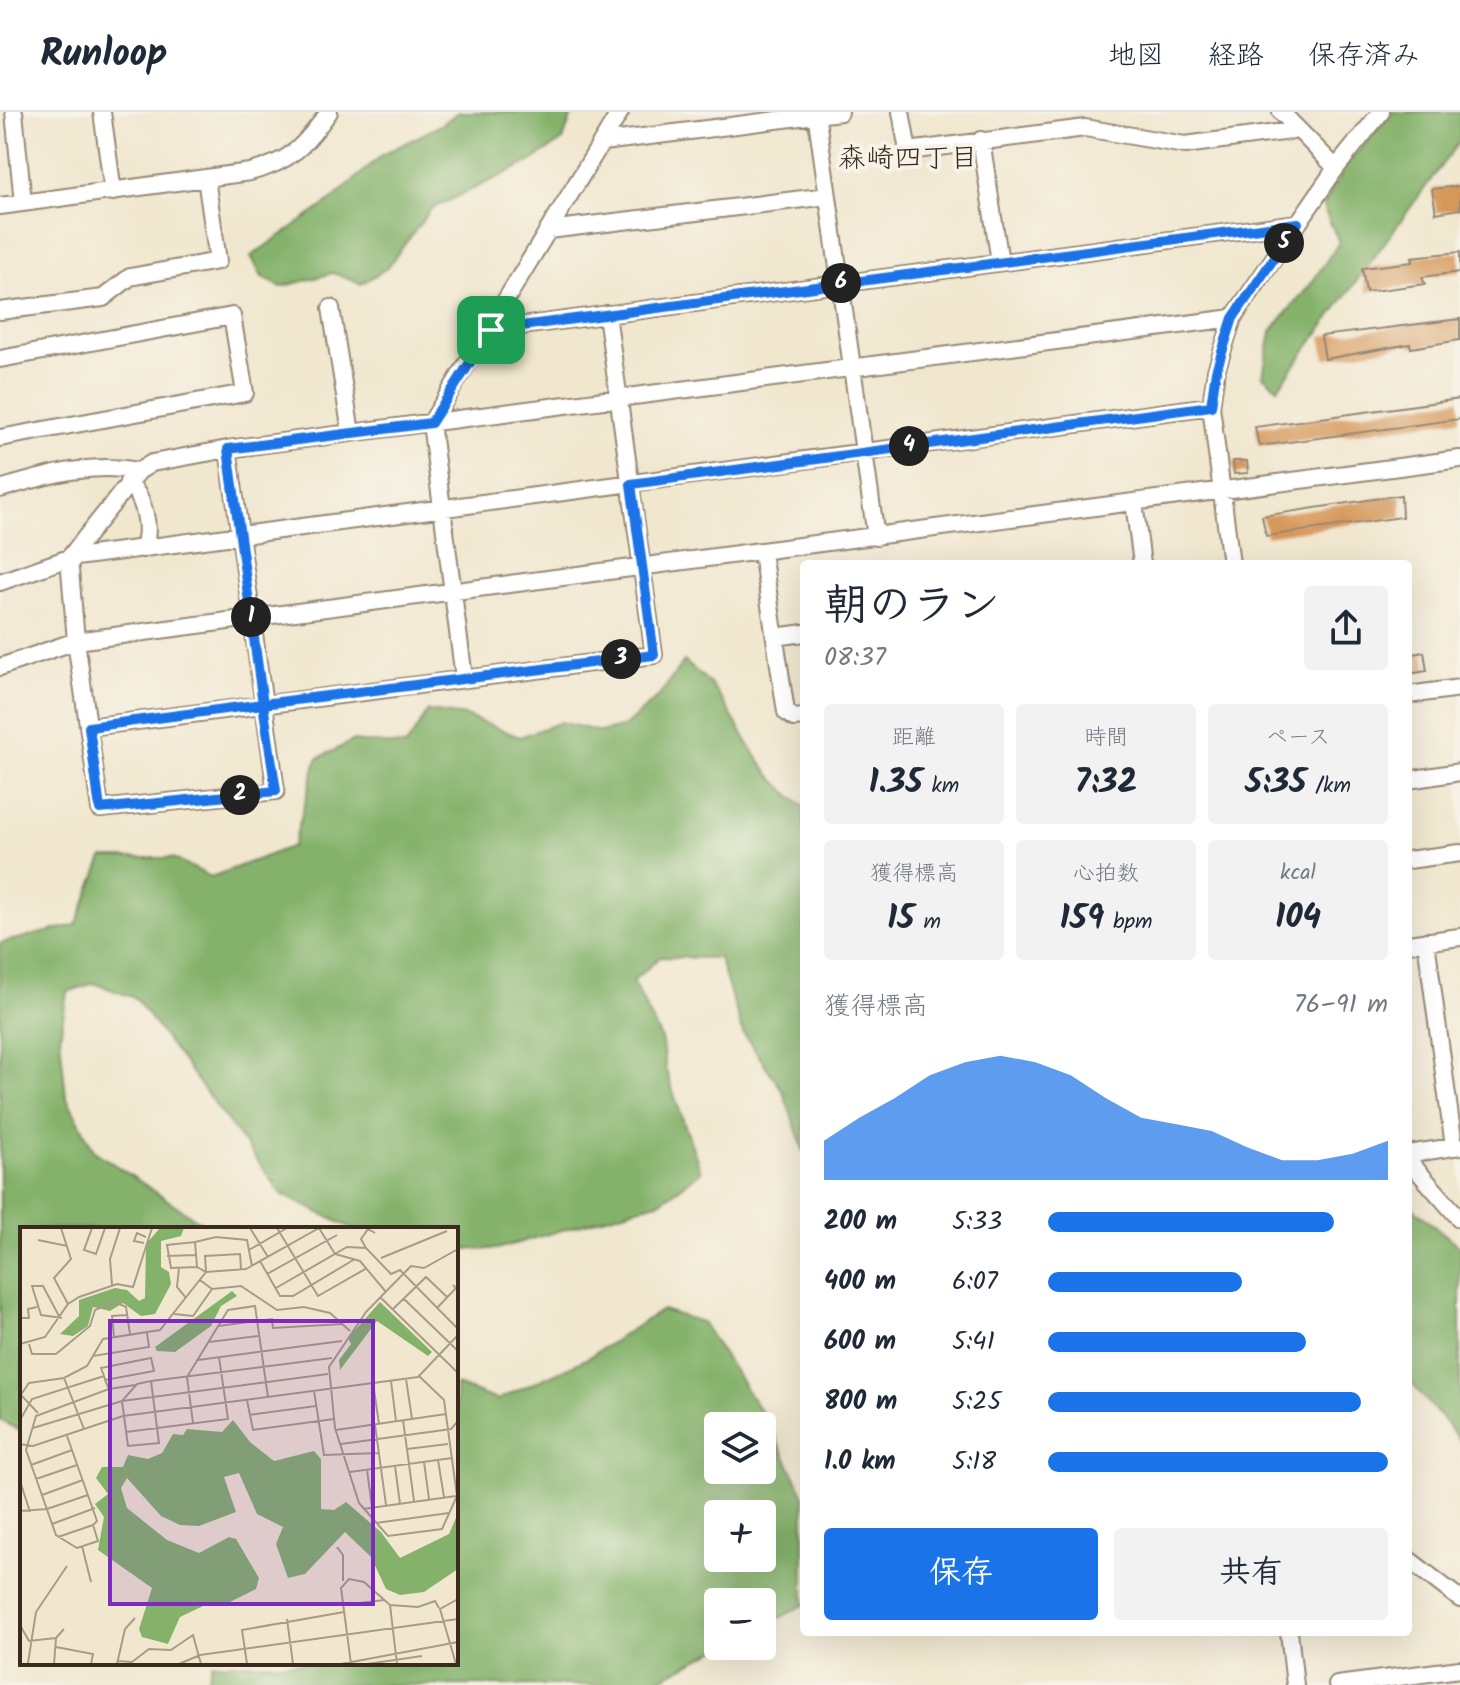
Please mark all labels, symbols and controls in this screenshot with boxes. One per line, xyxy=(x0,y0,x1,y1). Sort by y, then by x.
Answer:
text: Runloop xyxy=(40,25,168,85)
text: 地図 xyxy=(1108,34,1164,79)
text: 経路 xyxy=(1208,34,1264,79)
text: 保存済み xyxy=(1308,34,1420,79)
district label: 森崎四丁目 xyxy=(838,137,978,182)
pin: 5 xyxy=(1264,223,1304,263)
text: 5 xyxy=(1278,225,1290,260)
pin: 6 xyxy=(821,263,861,303)
text: 6 xyxy=(835,265,847,300)
pin xyxy=(457,296,525,364)
icon: arrive xyxy=(469,308,513,352)
pin: 4 xyxy=(889,426,929,466)
text: 4 xyxy=(903,428,915,463)
text: 朝のラン xyxy=(824,572,1000,642)
button: share xyxy=(1304,586,1388,670)
pin: 1 xyxy=(231,597,271,637)
text: 1 xyxy=(248,599,254,634)
text: 08:37 xyxy=(824,637,886,679)
pin: 3 xyxy=(601,639,641,679)
text: 3 xyxy=(615,641,627,676)
text: 距離 xyxy=(892,721,936,756)
text: 時間 xyxy=(1084,721,1128,756)
text: ペース xyxy=(1266,721,1330,756)
text: 1.35 xyxy=(869,756,923,810)
text: 7:32 xyxy=(1075,756,1137,810)
text: 5:35 xyxy=(1245,756,1306,810)
text: km xyxy=(923,769,959,804)
text: /km xyxy=(1306,769,1351,804)
pin: 2 xyxy=(220,775,260,815)
text: 2 xyxy=(234,777,246,812)
text: kcal xyxy=(1280,856,1316,891)
text: 獲得標高 xyxy=(870,857,958,892)
text: 心拍数 xyxy=(1073,857,1139,892)
text: 104 xyxy=(1275,891,1321,945)
text: 15 xyxy=(887,892,915,946)
text: 159 xyxy=(1059,892,1104,946)
text: m xyxy=(915,905,941,940)
text: bpm xyxy=(1104,905,1153,940)
text: 76–91 m xyxy=(1294,984,1388,1026)
text: 獲得標高 xyxy=(824,986,928,1028)
text: 200 m xyxy=(824,1201,897,1243)
text: 5:33 xyxy=(952,1201,1002,1243)
inset map xyxy=(20,1227,458,1665)
text: 400 m xyxy=(824,1261,896,1303)
text: 6:07 xyxy=(952,1261,998,1303)
text: 600 m xyxy=(824,1321,896,1363)
text: 5:41 xyxy=(952,1321,995,1363)
text: 800 m xyxy=(824,1381,897,1423)
text: 5:25 xyxy=(952,1381,1001,1423)
map controls xyxy=(704,1412,776,1660)
button: layers xyxy=(704,1412,776,1484)
text: 1.0 km xyxy=(824,1441,895,1483)
text: 5:18 xyxy=(952,1441,996,1483)
button: + xyxy=(704,1500,776,1572)
button: 保存 xyxy=(824,1528,1098,1620)
button: 共有 xyxy=(1114,1528,1388,1620)
button: − xyxy=(704,1588,776,1660)

